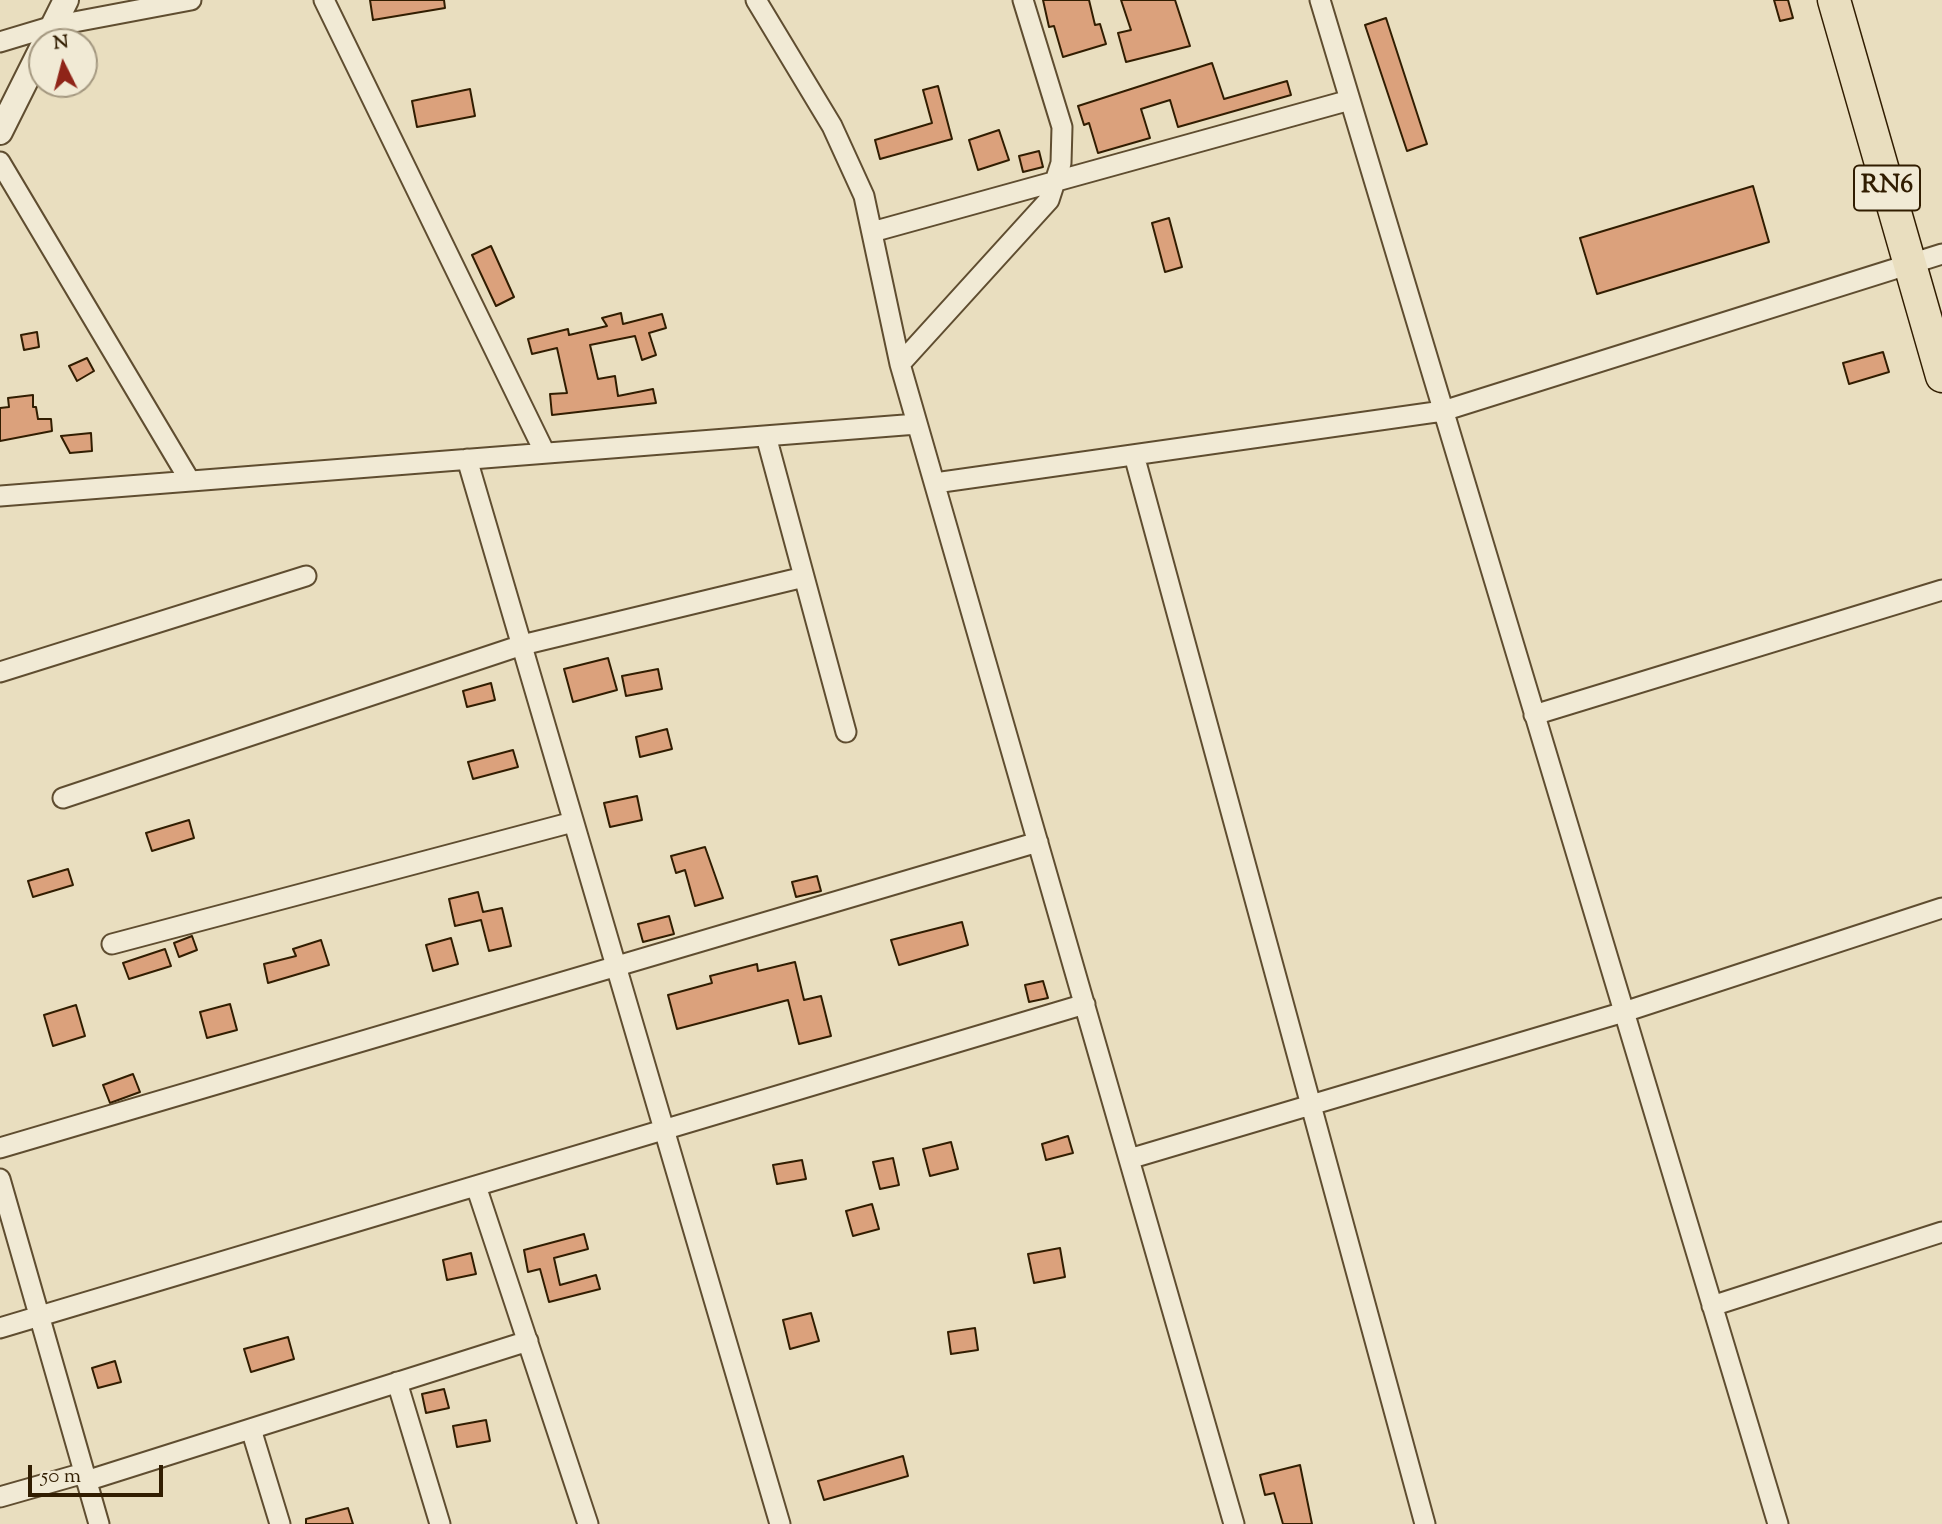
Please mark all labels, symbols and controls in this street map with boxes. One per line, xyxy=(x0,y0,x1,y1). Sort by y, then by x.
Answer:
north arrow xyxy=(28,28,98,98)
text: N xyxy=(52,29,70,58)
road number: RN6 xyxy=(1854,166,1920,210)
scale bar xyxy=(32,1450,166,1494)
text: 50 m xyxy=(41,1462,81,1492)

